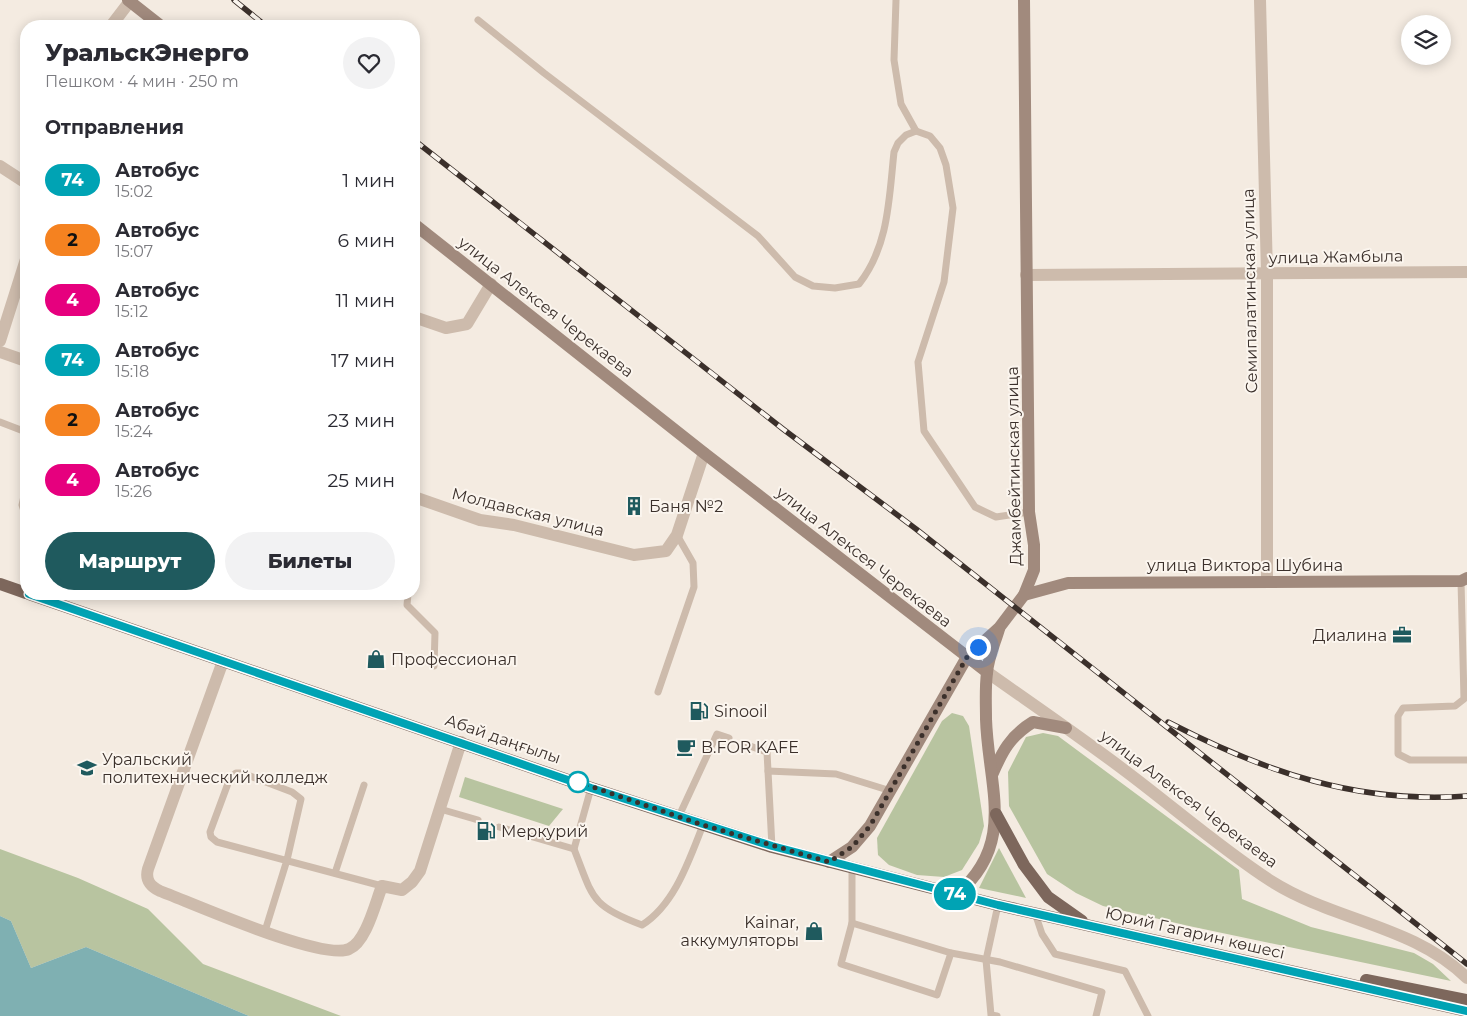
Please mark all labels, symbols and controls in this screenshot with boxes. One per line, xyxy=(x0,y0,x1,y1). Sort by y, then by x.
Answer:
map controls xyxy=(1401,15,1451,65)
button: layers xyxy=(1401,15,1451,65)
button: heart xyxy=(343,37,395,89)
text: УральскЭнерго xyxy=(45,38,249,67)
text: Пешком · 4 мин · 250 m xyxy=(45,72,239,91)
text: Отправления xyxy=(45,116,184,139)
text: Автобус xyxy=(115,159,199,182)
text: 74 xyxy=(61,169,84,191)
text: 1 мин xyxy=(342,169,395,192)
text: 15:02 xyxy=(115,182,153,201)
street label: Семипалатинская улица xyxy=(1239,188,1261,394)
text: Автобус xyxy=(115,219,199,242)
text: 2 xyxy=(67,229,78,251)
text: 6 мин xyxy=(338,229,395,252)
street label: улица Алексея Черекаева xyxy=(454,232,637,381)
text: 15:07 xyxy=(115,242,153,261)
street label: улица Жамбыла xyxy=(1268,246,1403,268)
text: Автобус xyxy=(115,279,199,302)
text: 4 xyxy=(66,289,79,311)
text: 11 мин xyxy=(335,289,395,312)
text: 15:12 xyxy=(115,302,148,321)
text: Автобус xyxy=(115,339,199,362)
text: 74 xyxy=(61,349,84,371)
text: 17 мин xyxy=(331,349,395,372)
text: 15:18 xyxy=(115,362,149,381)
street label: Джамбейтинская улица xyxy=(1003,366,1025,566)
text: Автобус xyxy=(115,399,199,422)
text: 2 xyxy=(67,409,78,431)
text: 23 мин xyxy=(328,409,395,432)
text: 15:24 xyxy=(115,422,153,441)
text: Автобус xyxy=(115,459,199,482)
text: 4 xyxy=(66,469,79,491)
text: 25 мин xyxy=(328,469,395,492)
text: 15:26 xyxy=(115,482,152,501)
street label: улица Алексея Черекаева xyxy=(772,482,955,631)
street label: Молдавская улица xyxy=(450,484,606,540)
building icon: Баня №2 xyxy=(623,495,645,517)
place label: Баня №2 xyxy=(649,497,723,516)
button: Маршрут xyxy=(45,532,215,590)
button: Билеты xyxy=(225,532,395,590)
street label: улица Виктора Шубина xyxy=(1146,556,1343,575)
office icon: Диалина xyxy=(1391,624,1413,646)
place label: Диалина xyxy=(1313,626,1387,645)
your location xyxy=(966,635,991,660)
shop icon: Профессионал xyxy=(365,648,387,670)
place label: Профессионал xyxy=(391,650,517,669)
fuel station icon: Sinooil xyxy=(688,700,710,722)
place label: Sinooil xyxy=(714,702,768,721)
street label: Абай даңғылы xyxy=(443,710,563,768)
street label: улица Алексея Черекаева xyxy=(1096,725,1281,872)
cafe icon: B.FOR KAFE xyxy=(675,736,697,758)
place label: B.FOR KAFE xyxy=(701,738,799,757)
place label: Уральский политехнический колледж xyxy=(102,750,328,787)
school or university icon: Уральский политехнический колледж xyxy=(76,757,98,779)
unlabelled marker xyxy=(567,771,589,793)
fuel station icon: Меркурий xyxy=(475,820,497,842)
place label: Меркурий xyxy=(501,822,588,841)
line badge: 74 xyxy=(932,878,978,910)
text: 74 xyxy=(944,883,966,905)
street label: Юрий Гагарин көшесі xyxy=(1103,903,1287,963)
place label: Kainar, аккумуляторы xyxy=(681,913,799,950)
shop icon: Kainar, аккумуляторы xyxy=(803,920,825,942)

